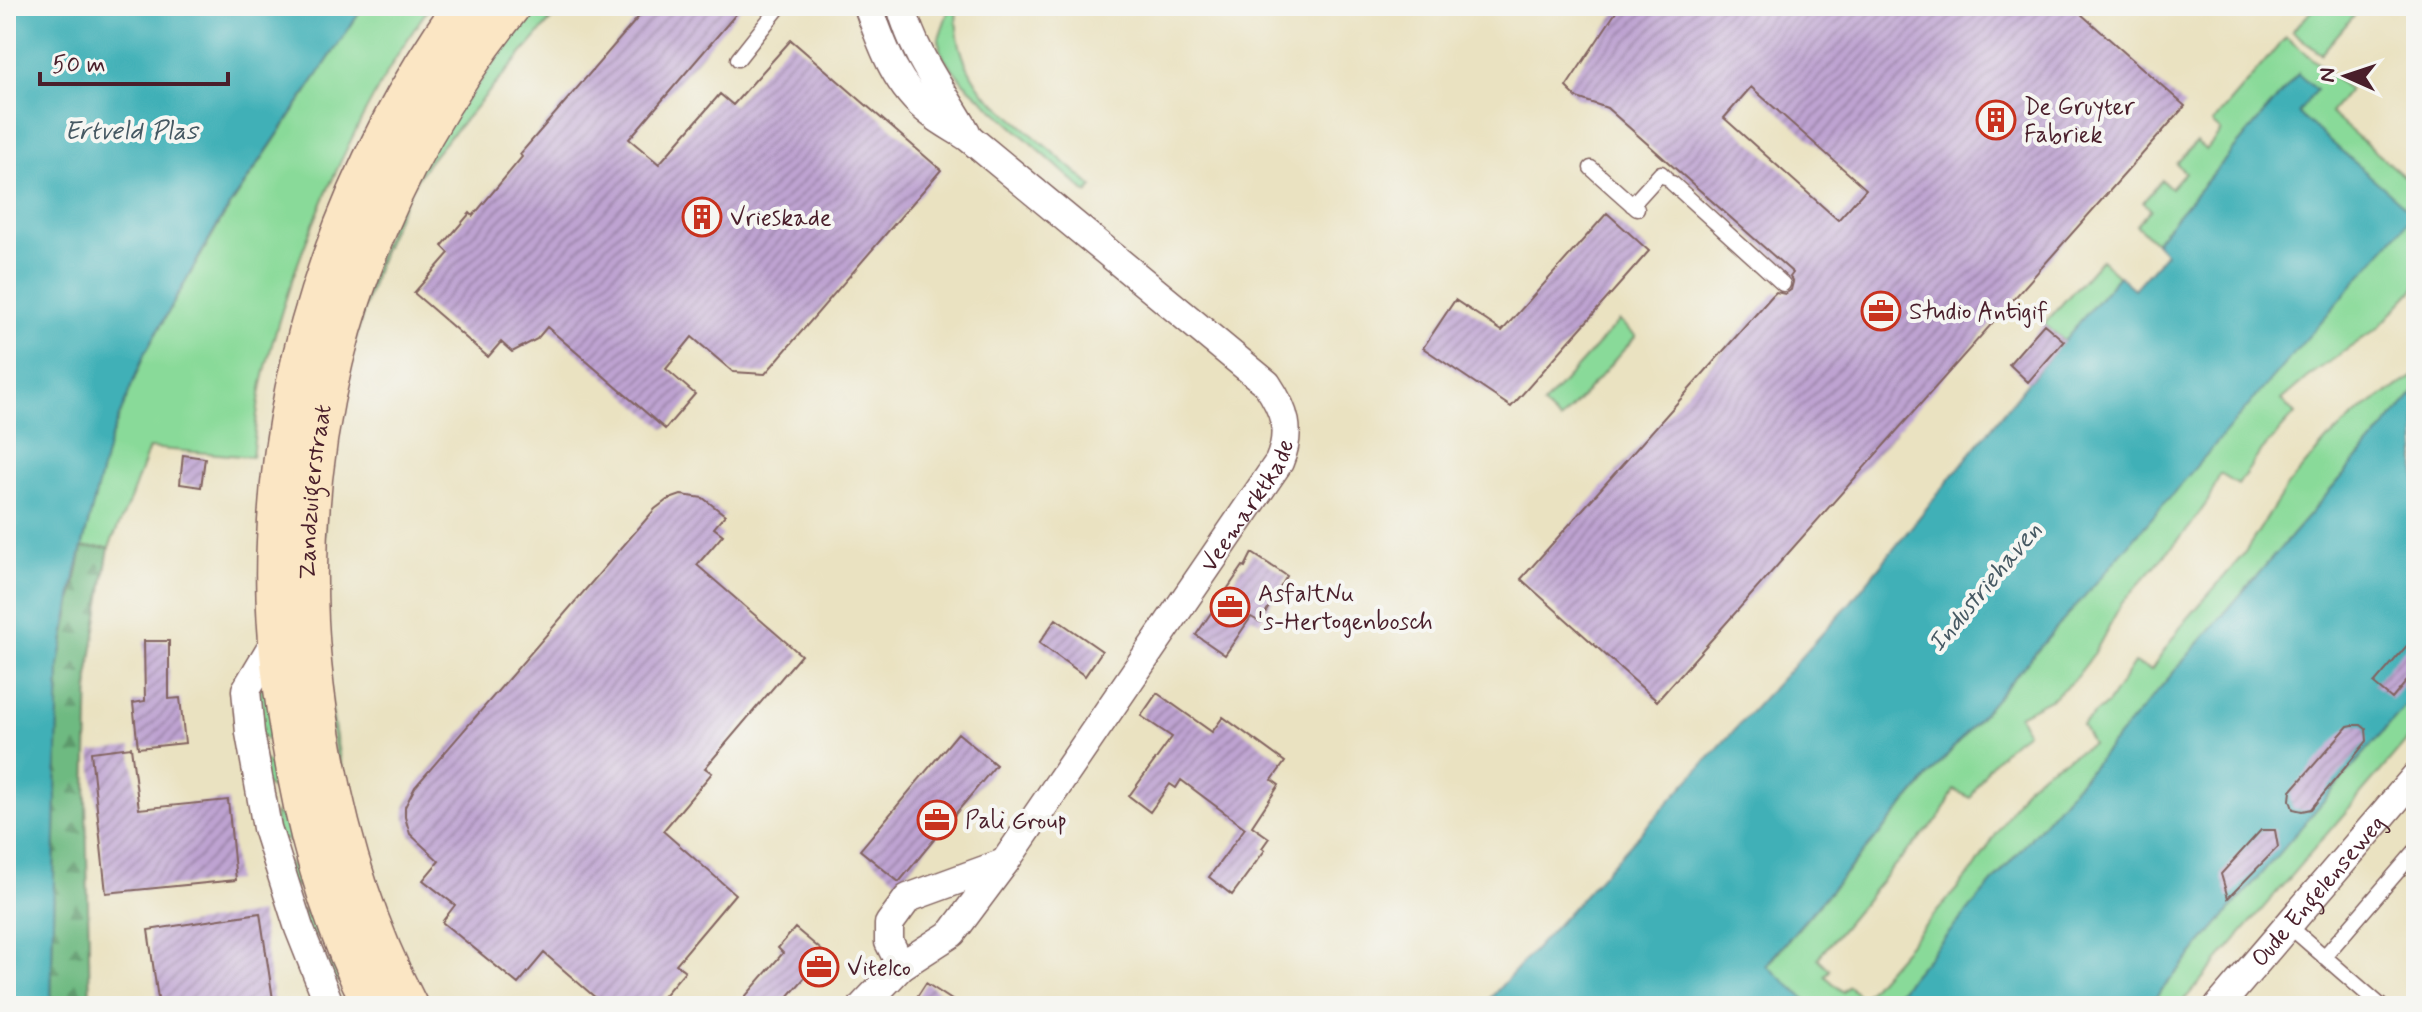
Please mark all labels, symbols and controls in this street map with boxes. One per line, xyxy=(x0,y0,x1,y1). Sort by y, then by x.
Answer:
scale bar xyxy=(40,36,228,86)
north arrow xyxy=(2306,36,2386,116)
text: 50 m xyxy=(52,50,106,81)
text: N xyxy=(2314,67,2342,83)
place label: De Gruyter Fabriek xyxy=(2024,92,2136,151)
building icon: De Gruyter Fabriek xyxy=(1975,99,2017,141)
water label: Ertveld Plas xyxy=(64,115,200,149)
building icon: Vrieskade xyxy=(681,196,723,238)
place label: Vrieskade xyxy=(730,203,832,234)
office icon: Studio Antigif xyxy=(1860,290,1902,332)
place label: Studio Antigif xyxy=(1909,297,2048,328)
street label: Zandzuigerstraat xyxy=(293,402,340,579)
street label: Veemarktkade xyxy=(1194,437,1302,579)
water label: Industriehaven xyxy=(1921,515,2050,660)
place label: AsfaltNu 's-Hertogenbosch xyxy=(1258,579,1433,638)
office icon: AsfaltNu 's-Hertogenbosch xyxy=(1209,586,1251,628)
office icon: Pali Group xyxy=(916,799,958,841)
place label: Pali Group xyxy=(965,806,1067,837)
street label: Oude Engelenseweg xyxy=(2245,809,2393,974)
office icon: Vitelco xyxy=(798,946,840,988)
place label: Vitelco xyxy=(847,953,911,984)

